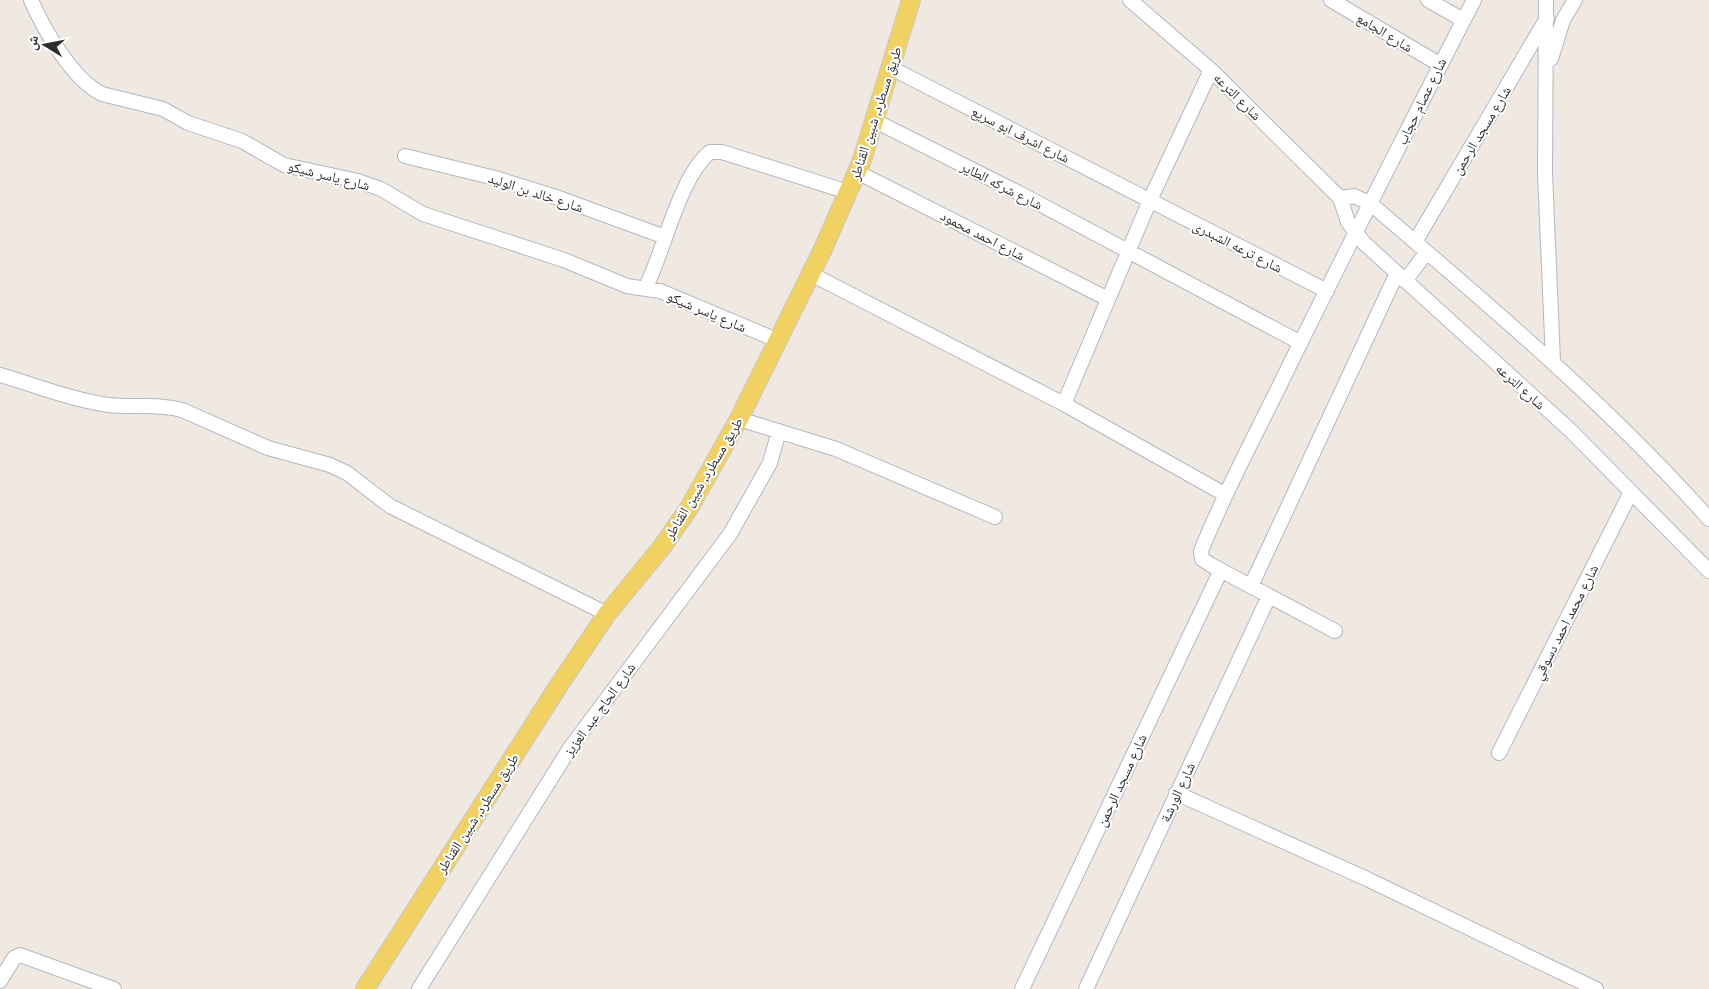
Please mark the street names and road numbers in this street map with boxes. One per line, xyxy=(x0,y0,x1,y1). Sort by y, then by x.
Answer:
street label: شارع الجامع xyxy=(1353,9,1416,57)
street label: طريق مسطرد, شبين القناطر xyxy=(845,44,907,183)
street label: شارع عصام حجاب xyxy=(1393,55,1451,148)
street label: شارع الترعه xyxy=(1209,69,1265,125)
street label: شارع مسجد الرحمن xyxy=(1448,83,1516,178)
street label: شارع اشرف ابو سريع xyxy=(968,102,1073,168)
street label: شارع ياسر شيكو xyxy=(286,157,372,195)
street label: شارع شركه الطاير xyxy=(956,157,1046,215)
street label: شارع خالد بن الوليد xyxy=(486,169,586,217)
street label: شارع احمد محمود xyxy=(937,206,1028,265)
street label: شارع ترعه الشبدرى xyxy=(1190,216,1286,278)
street label: شارع ياسر شيكو xyxy=(664,287,749,337)
street label: شارع الترعه xyxy=(1491,359,1549,414)
street label: طريق مسطرد, شبين القناطر xyxy=(659,414,748,544)
street label: شارع محمد احمد دسوقي xyxy=(1529,561,1605,684)
street label: شارع الحاج عبد العزيز xyxy=(559,659,640,761)
street label: شارع مسجد الرحمن xyxy=(1092,731,1152,830)
street label: طريق مسطرد, شبين القناطر xyxy=(431,750,524,878)
street label: شارع الورشة xyxy=(1156,759,1200,825)

